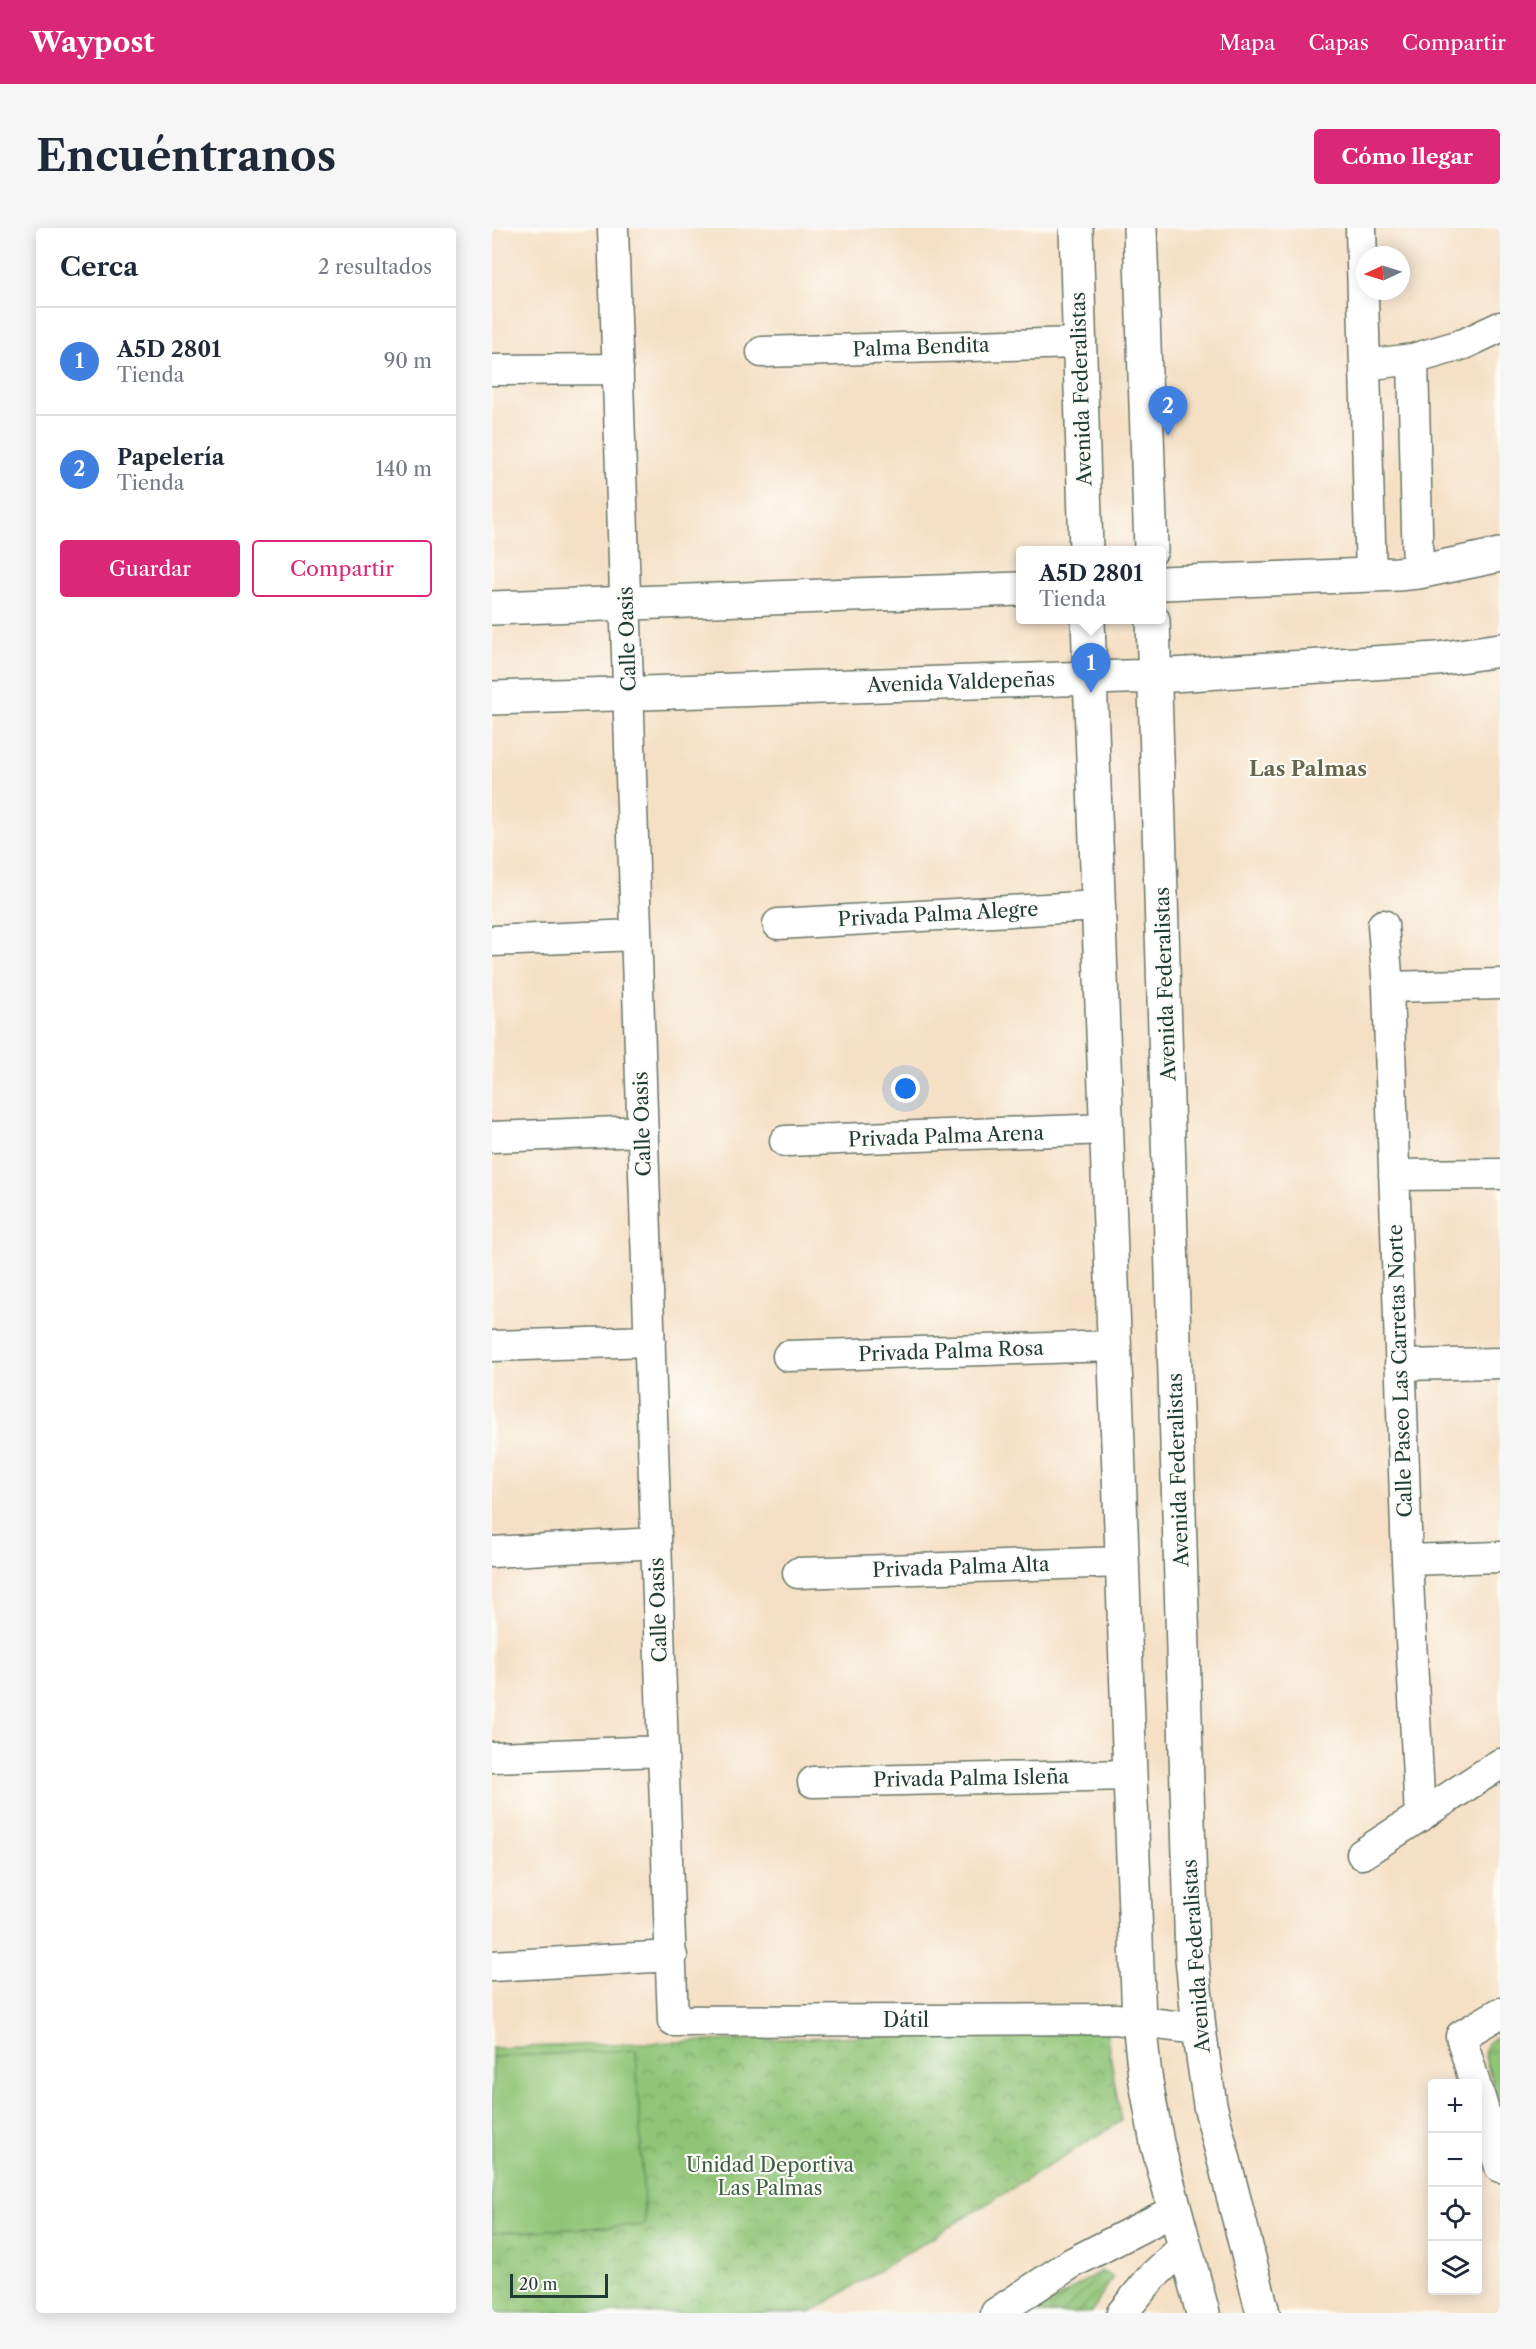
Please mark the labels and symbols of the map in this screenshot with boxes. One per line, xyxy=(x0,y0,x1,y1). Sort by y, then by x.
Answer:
north arrow xyxy=(1356,246,1410,300)
street label: Avenida Federalistas xyxy=(1066,292,1096,487)
street label: Palma Bendita xyxy=(852,333,990,361)
pin: 2 xyxy=(1148,386,1188,436)
street label: Calle Oasis xyxy=(613,586,641,692)
pin: 1 xyxy=(1072,644,1110,693)
street label: Avenida Valdepeñas xyxy=(865,667,1056,697)
district label: Las Palmas xyxy=(1249,756,1367,781)
street label: Avenida Federalistas xyxy=(1150,887,1180,1082)
street label: Privada Palma Alegre xyxy=(837,897,1039,931)
street label: Calle Oasis xyxy=(628,1071,656,1177)
your location xyxy=(891,1074,920,1103)
street label: Privada Palma Arena xyxy=(848,1121,1045,1151)
street label: Calle Paseo Las Carretas Norte xyxy=(1383,1224,1417,1518)
street label: Privada Palma Rosa xyxy=(858,1336,1045,1366)
street label: Avenida Federalistas xyxy=(1163,1373,1193,1568)
street label: Privada Palma Alta xyxy=(872,1552,1050,1582)
street label: Calle Oasis xyxy=(644,1557,672,1663)
street label: Privada Palma Isleña xyxy=(873,1764,1070,1792)
street label: Avenida Federalistas xyxy=(1177,1858,1215,2055)
street label: Dátil xyxy=(883,2008,929,2032)
park label: Unidad Deportiva Las Palmas xyxy=(686,2153,854,2200)
scale bar xyxy=(510,2271,608,2298)

